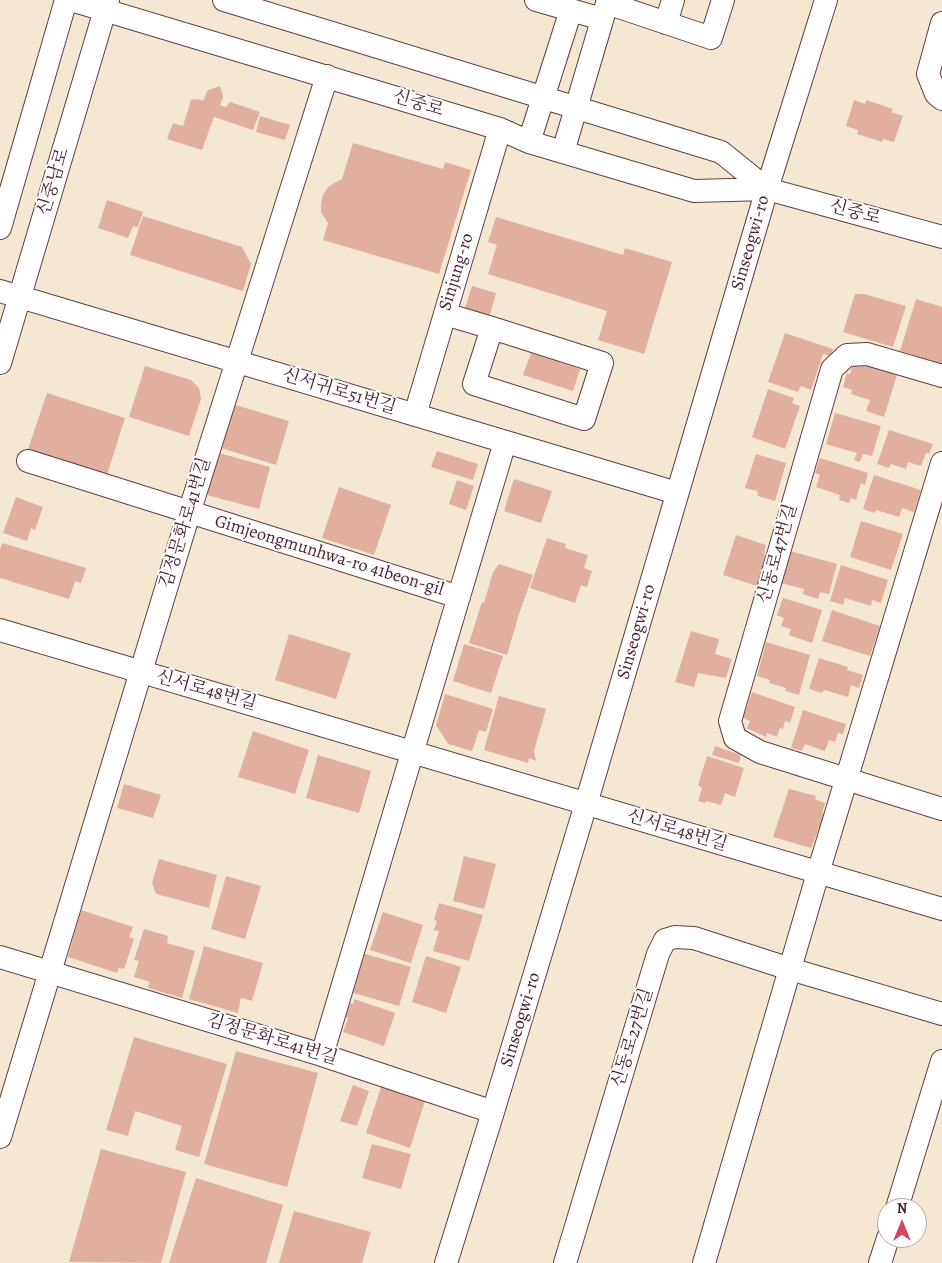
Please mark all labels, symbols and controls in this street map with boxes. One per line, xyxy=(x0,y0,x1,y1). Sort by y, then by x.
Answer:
street label: 신중로 xyxy=(390,86,446,122)
street label: 신중남로 xyxy=(34,146,74,218)
street label: Sinseogwi-ro xyxy=(727,193,775,293)
street label: 신중로 xyxy=(827,196,883,230)
street label: Sinjung-ro xyxy=(435,231,479,313)
street label: 신서귀로51번길 xyxy=(279,364,399,420)
street label: 김정문화로41번길 xyxy=(156,455,216,591)
street label: 신동로47번길 xyxy=(753,502,803,606)
street label: Gimjeongmunhwa-ro 41beon-gil xyxy=(212,511,446,601)
street label: Sinseogwi-ro xyxy=(613,582,661,682)
street label: 신서로48번길 xyxy=(153,666,259,716)
street label: 신서로48번길 xyxy=(624,805,730,857)
street label: Sinseogwi-ro xyxy=(496,970,546,1070)
street label: 신동로27번길 xyxy=(608,986,658,1090)
street label: 김정문화로41번길 xyxy=(204,1010,340,1070)
north arrow xyxy=(877,1198,927,1248)
text: N xyxy=(897,1199,907,1218)

